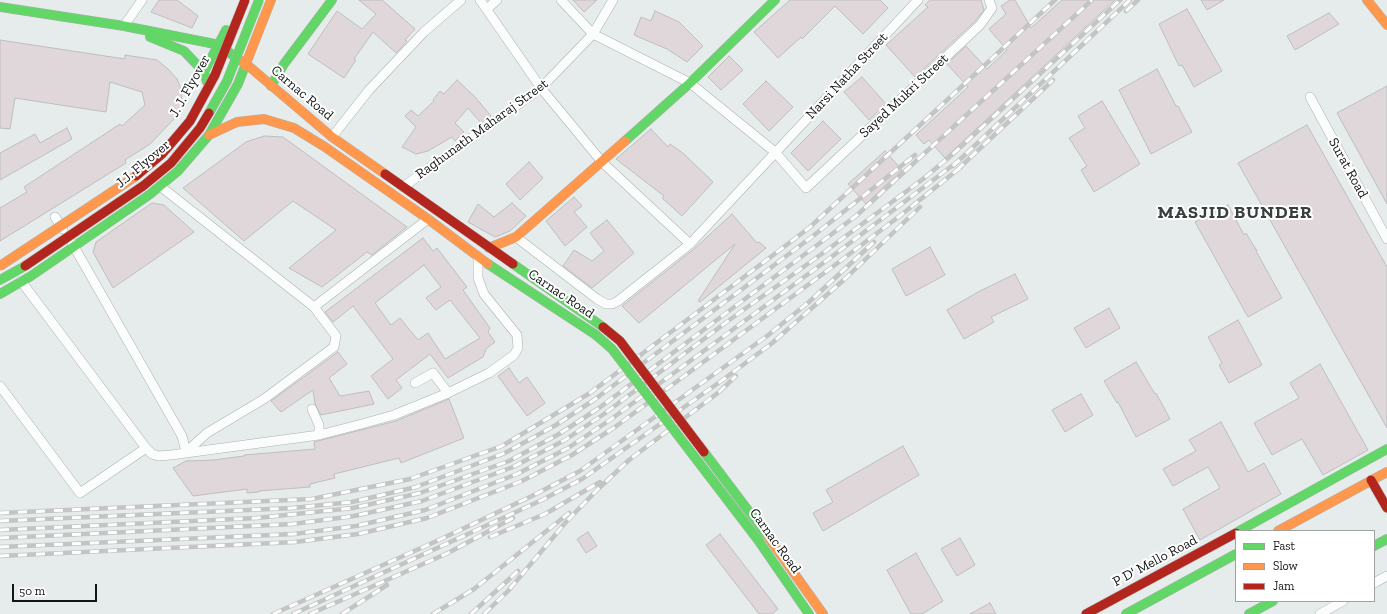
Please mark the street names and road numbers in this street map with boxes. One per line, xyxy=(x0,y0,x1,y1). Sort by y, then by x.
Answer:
street label: Narsi Natha Street xyxy=(802,29,892,123)
street label: Sayed Mukri Street xyxy=(856,50,952,142)
street label: J. J. Flyover xyxy=(166,52,214,120)
street label: Carnac Road xyxy=(267,62,337,124)
street label: Raghunath Maharaj Street xyxy=(413,75,551,183)
street label: Surat Road xyxy=(1325,135,1371,201)
street label: J.J. Flyover xyxy=(112,136,174,192)
street label: Carnac Road xyxy=(525,266,597,322)
street label: Carnac Road xyxy=(746,505,804,577)
street label: P D' Mello Road xyxy=(1110,532,1200,590)

